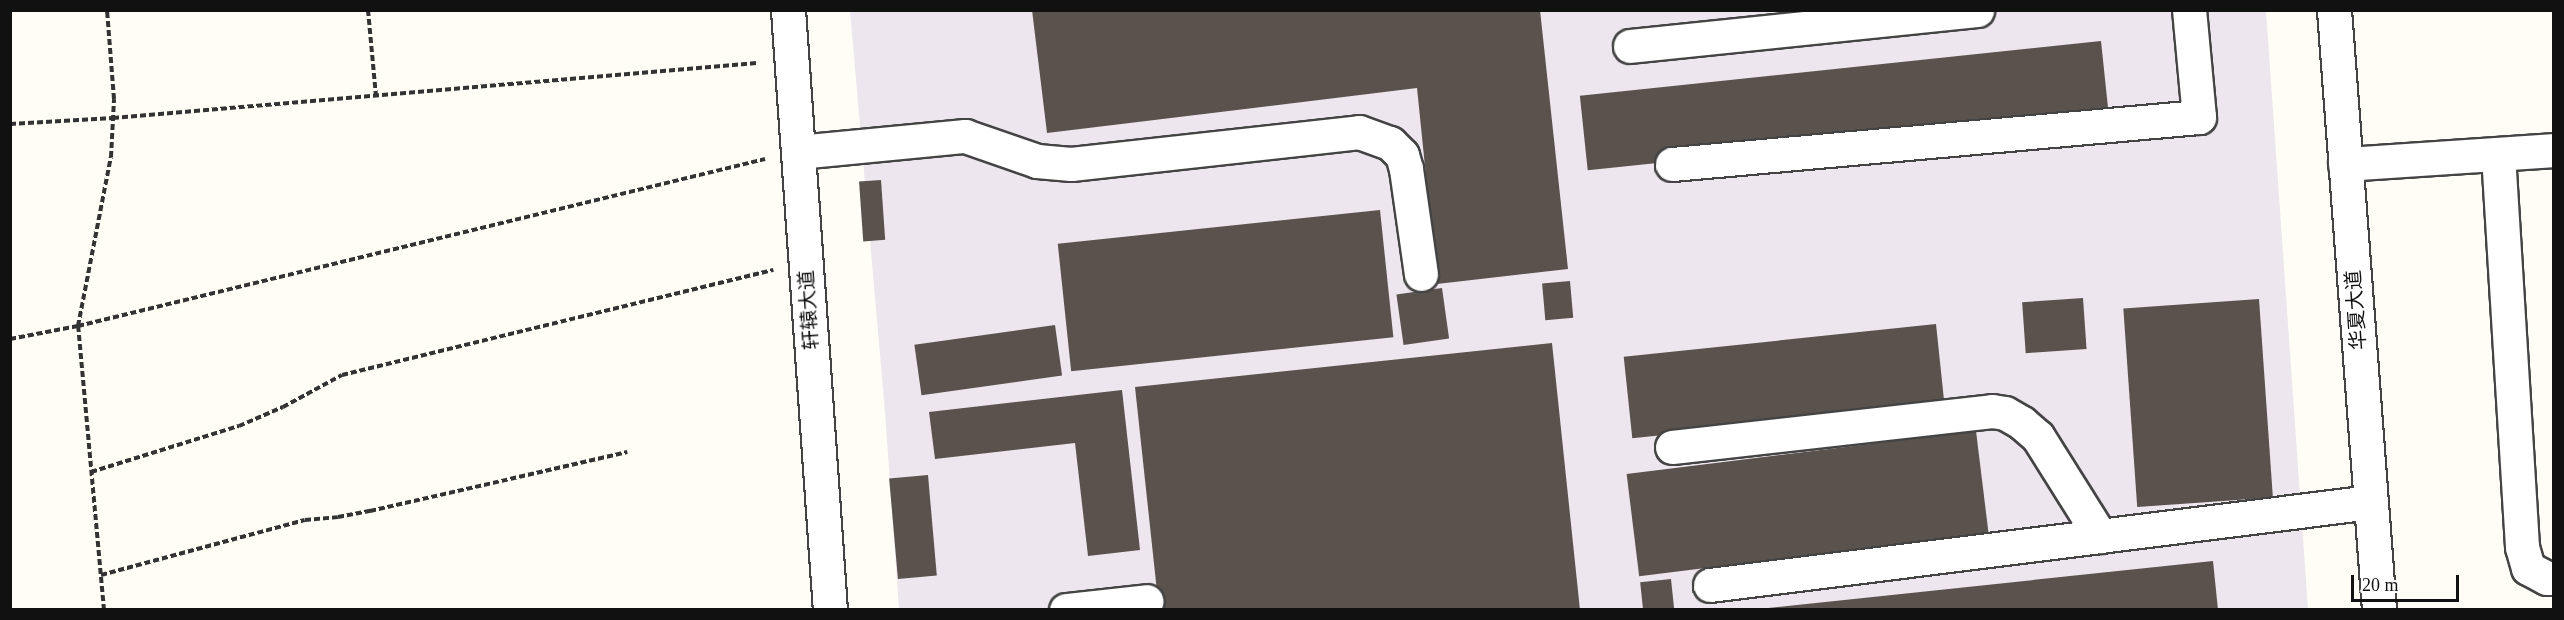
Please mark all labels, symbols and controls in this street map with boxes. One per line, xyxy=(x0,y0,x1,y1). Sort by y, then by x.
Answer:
street label: 轩辕大道 xyxy=(794,269,824,351)
street label: 华夏大道 xyxy=(2341,269,2371,351)
scale bar xyxy=(2354,563,2462,601)
text: 20 m xyxy=(2362,575,2399,595)

